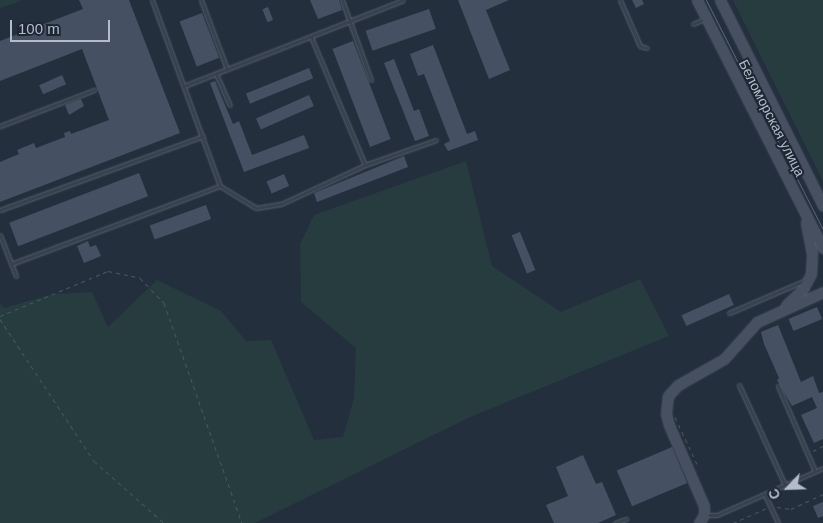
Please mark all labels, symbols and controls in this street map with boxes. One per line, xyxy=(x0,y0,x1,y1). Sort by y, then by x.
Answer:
scale bar xyxy=(12,10,112,42)
text: 100 m xyxy=(18,20,60,37)
street label: Беломорская улица xyxy=(735,57,809,179)
north arrow xyxy=(763,463,813,513)
text: С xyxy=(765,486,784,502)

